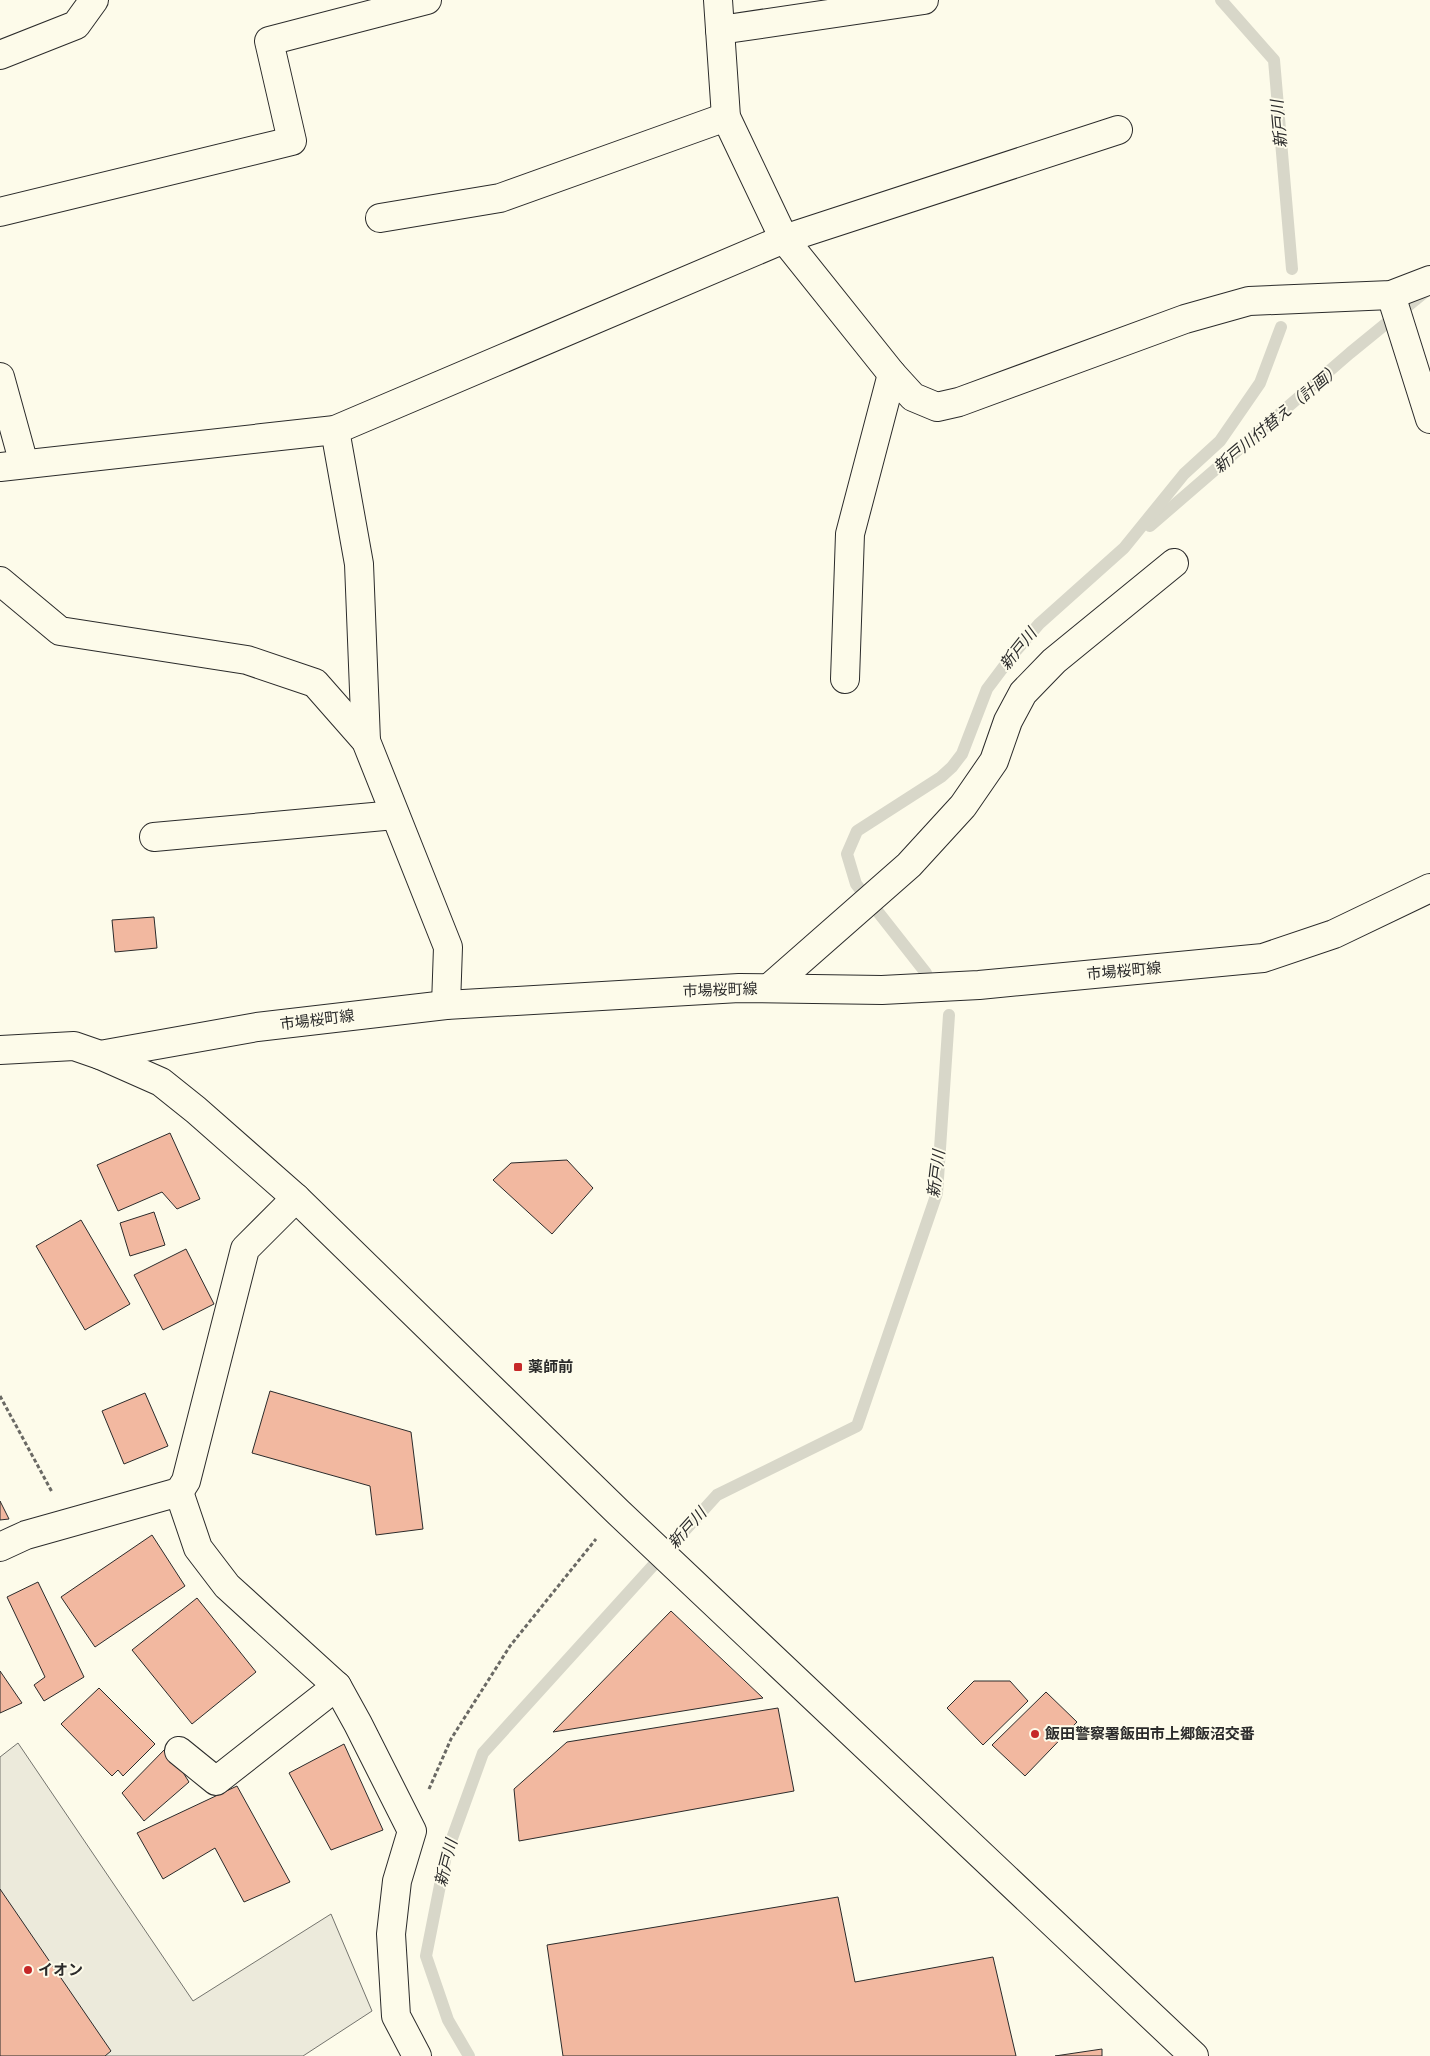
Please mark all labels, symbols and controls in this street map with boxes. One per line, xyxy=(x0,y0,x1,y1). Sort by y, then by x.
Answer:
water label: 新戸川 xyxy=(1267,97,1291,149)
water label: 新戸川付替え（計画） xyxy=(1210,359,1344,477)
water label: 新戸川 xyxy=(996,623,1042,674)
street label: 市場桜町線 xyxy=(1086,959,1162,983)
street label: 市場桜町線 xyxy=(682,980,758,1000)
street label: 市場桜町線 xyxy=(279,1006,355,1034)
water label: 新戸川 xyxy=(924,1147,949,1199)
place label: 薬師前 xyxy=(528,1358,573,1376)
marker: 薬師前 xyxy=(512,1361,524,1373)
water label: 新戸川 xyxy=(664,1502,711,1552)
place label: 飯田警察署飯田市上郷飯沼交番 xyxy=(1045,1725,1255,1743)
marker: 飯田警察署飯田市上郷飯沼交番 xyxy=(1029,1728,1041,1740)
water label: 新戸川 xyxy=(431,1835,462,1889)
place label: イオン xyxy=(38,1961,83,1979)
marker: イオン xyxy=(22,1964,34,1976)

